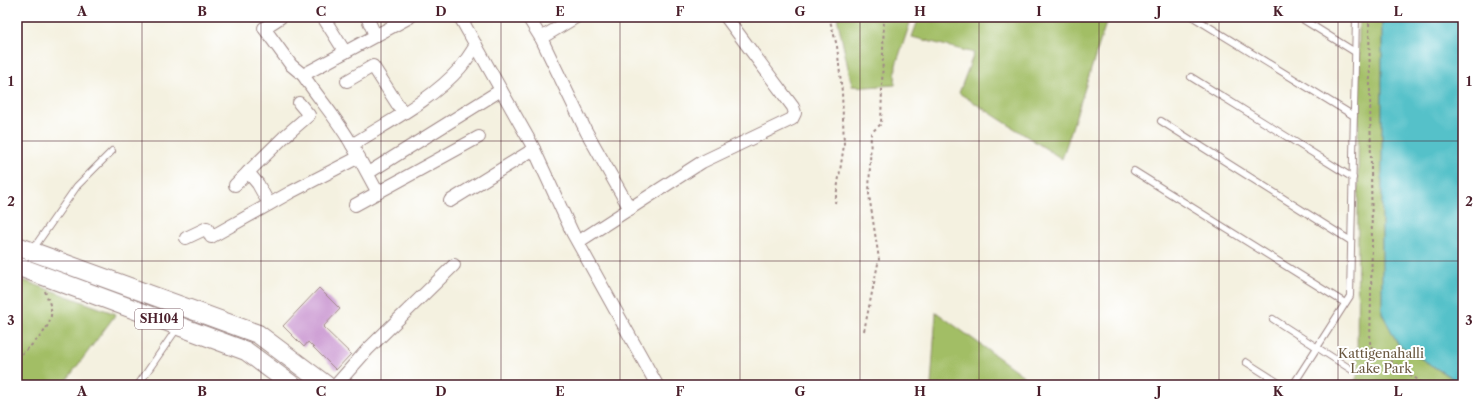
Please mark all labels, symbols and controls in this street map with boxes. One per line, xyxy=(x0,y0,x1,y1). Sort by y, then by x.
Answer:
text: A xyxy=(76,3,88,19)
text: B xyxy=(197,3,207,19)
text: C xyxy=(316,3,326,19)
text: D xyxy=(435,3,447,19)
text: E xyxy=(555,3,565,19)
text: F xyxy=(676,3,685,19)
text: G xyxy=(794,3,806,19)
text: H xyxy=(914,3,926,19)
text: I xyxy=(1036,3,1042,19)
text: J xyxy=(1154,3,1162,19)
text: K xyxy=(1273,3,1284,19)
text: L xyxy=(1394,3,1403,19)
text: 1 xyxy=(8,73,14,89)
text: 1 xyxy=(1466,73,1472,89)
text: 2 xyxy=(7,193,15,209)
text: 2 xyxy=(1465,193,1473,209)
road number: SH104 xyxy=(135,309,183,329)
text: 3 xyxy=(7,312,15,328)
text: 3 xyxy=(1465,312,1473,328)
park label: Kattigenahalli Lake Park xyxy=(1338,345,1424,376)
text: A xyxy=(76,383,88,399)
text: B xyxy=(197,383,207,399)
text: C xyxy=(316,383,326,399)
text: D xyxy=(435,383,447,399)
text: E xyxy=(555,383,565,399)
text: F xyxy=(676,383,685,399)
text: G xyxy=(794,383,806,399)
text: H xyxy=(914,383,926,399)
text: I xyxy=(1036,383,1042,399)
text: J xyxy=(1154,383,1162,399)
text: K xyxy=(1273,383,1284,399)
text: L xyxy=(1394,383,1403,399)

